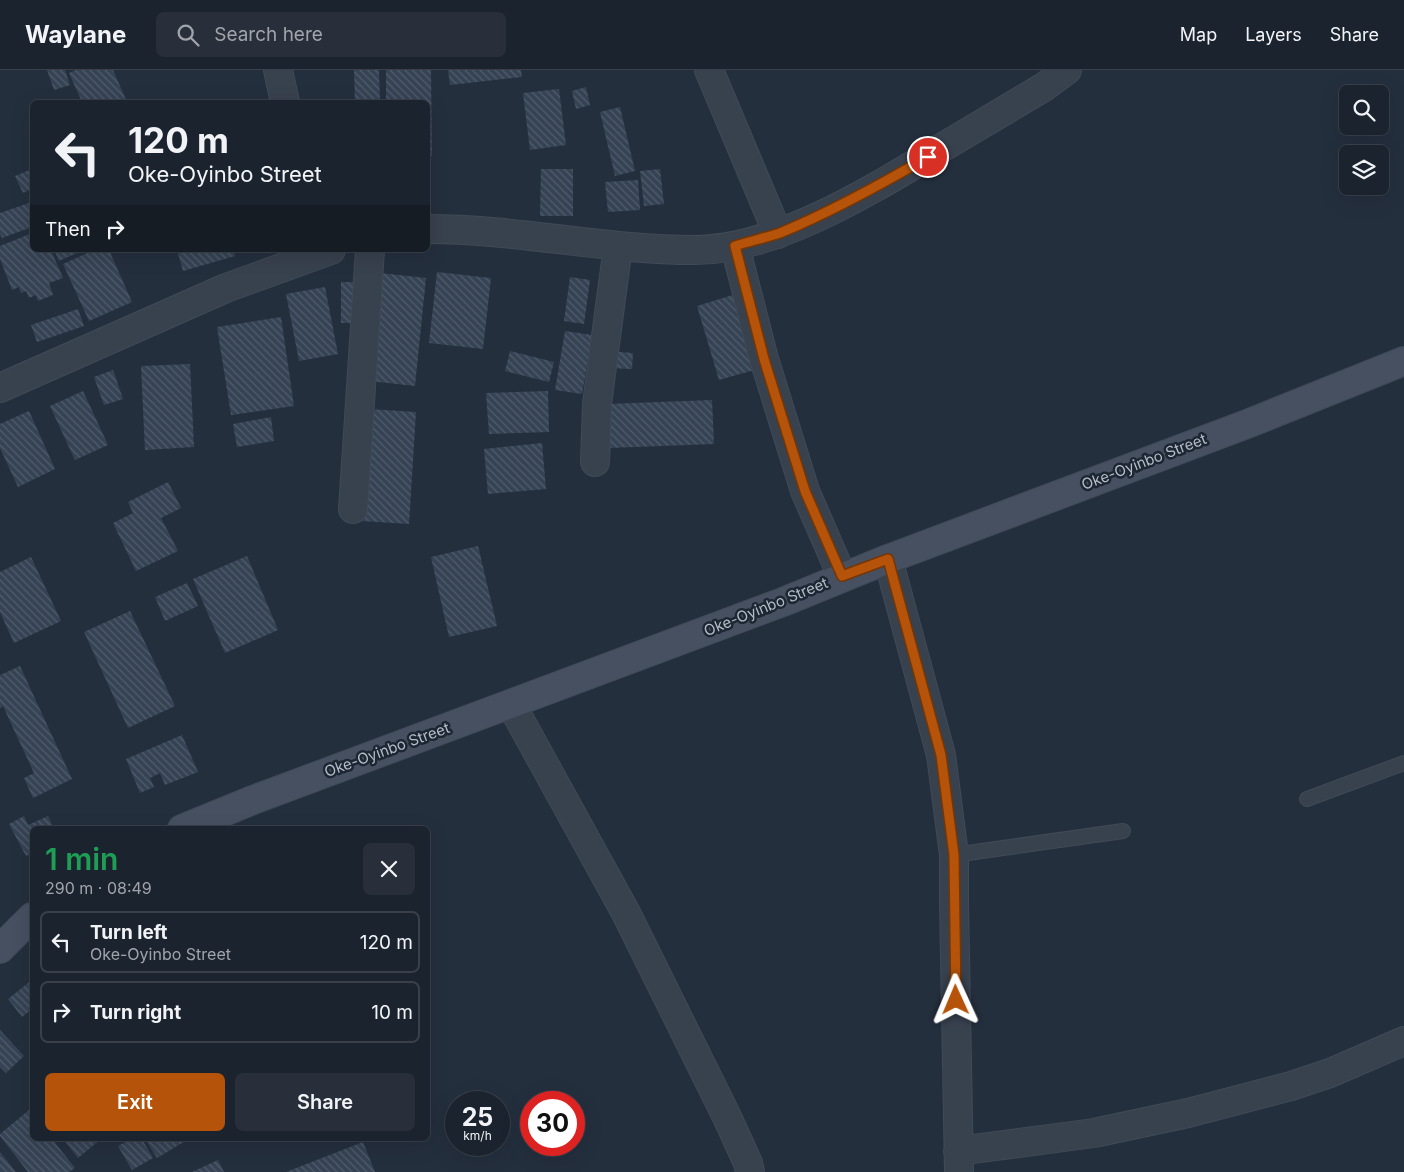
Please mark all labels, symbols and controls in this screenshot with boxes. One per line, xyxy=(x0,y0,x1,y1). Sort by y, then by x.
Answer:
search box xyxy=(156,12,506,57)
text: Waylane xyxy=(25,20,126,49)
icon: search xyxy=(174,21,202,49)
text: Search here xyxy=(214,23,323,46)
text: Map xyxy=(1180,24,1217,45)
text: Layers xyxy=(1245,24,1302,45)
text: Share xyxy=(1330,24,1379,45)
map controls xyxy=(1339,85,1389,195)
button: search xyxy=(1339,85,1389,135)
text: 120 m xyxy=(128,119,229,161)
icon: left xyxy=(45,120,110,185)
pin xyxy=(907,136,949,178)
icon: arrive xyxy=(914,143,942,171)
button: layers xyxy=(1339,145,1389,195)
text: Oke-Oyinbo Street xyxy=(128,161,322,187)
icon: right xyxy=(101,215,129,243)
text: Then xyxy=(45,218,91,241)
street label: Oke-Oyinbo Street xyxy=(1079,429,1209,494)
street label: Oke-Oyinbo Street xyxy=(701,573,831,640)
street label: Oke-Oyinbo Street xyxy=(321,718,452,781)
text: 1 min xyxy=(45,841,118,877)
button: close xyxy=(363,843,415,895)
text: 290 m · 08:49 xyxy=(45,878,152,898)
text: Turn left xyxy=(90,921,168,944)
icon: left xyxy=(47,928,75,956)
text: 120 m xyxy=(360,931,413,954)
text: Oke-Oyinbo Street xyxy=(90,944,231,964)
position arrow xyxy=(929,973,981,1025)
icon: right xyxy=(47,998,75,1026)
text: Turn right xyxy=(90,1001,181,1024)
text: 10 m xyxy=(371,1001,413,1024)
button: Exit xyxy=(45,1073,225,1131)
button: Share xyxy=(235,1073,415,1131)
speed limit sign: 30 xyxy=(520,1091,585,1156)
text: 25 xyxy=(462,1102,493,1132)
text: km/h xyxy=(463,1128,492,1143)

